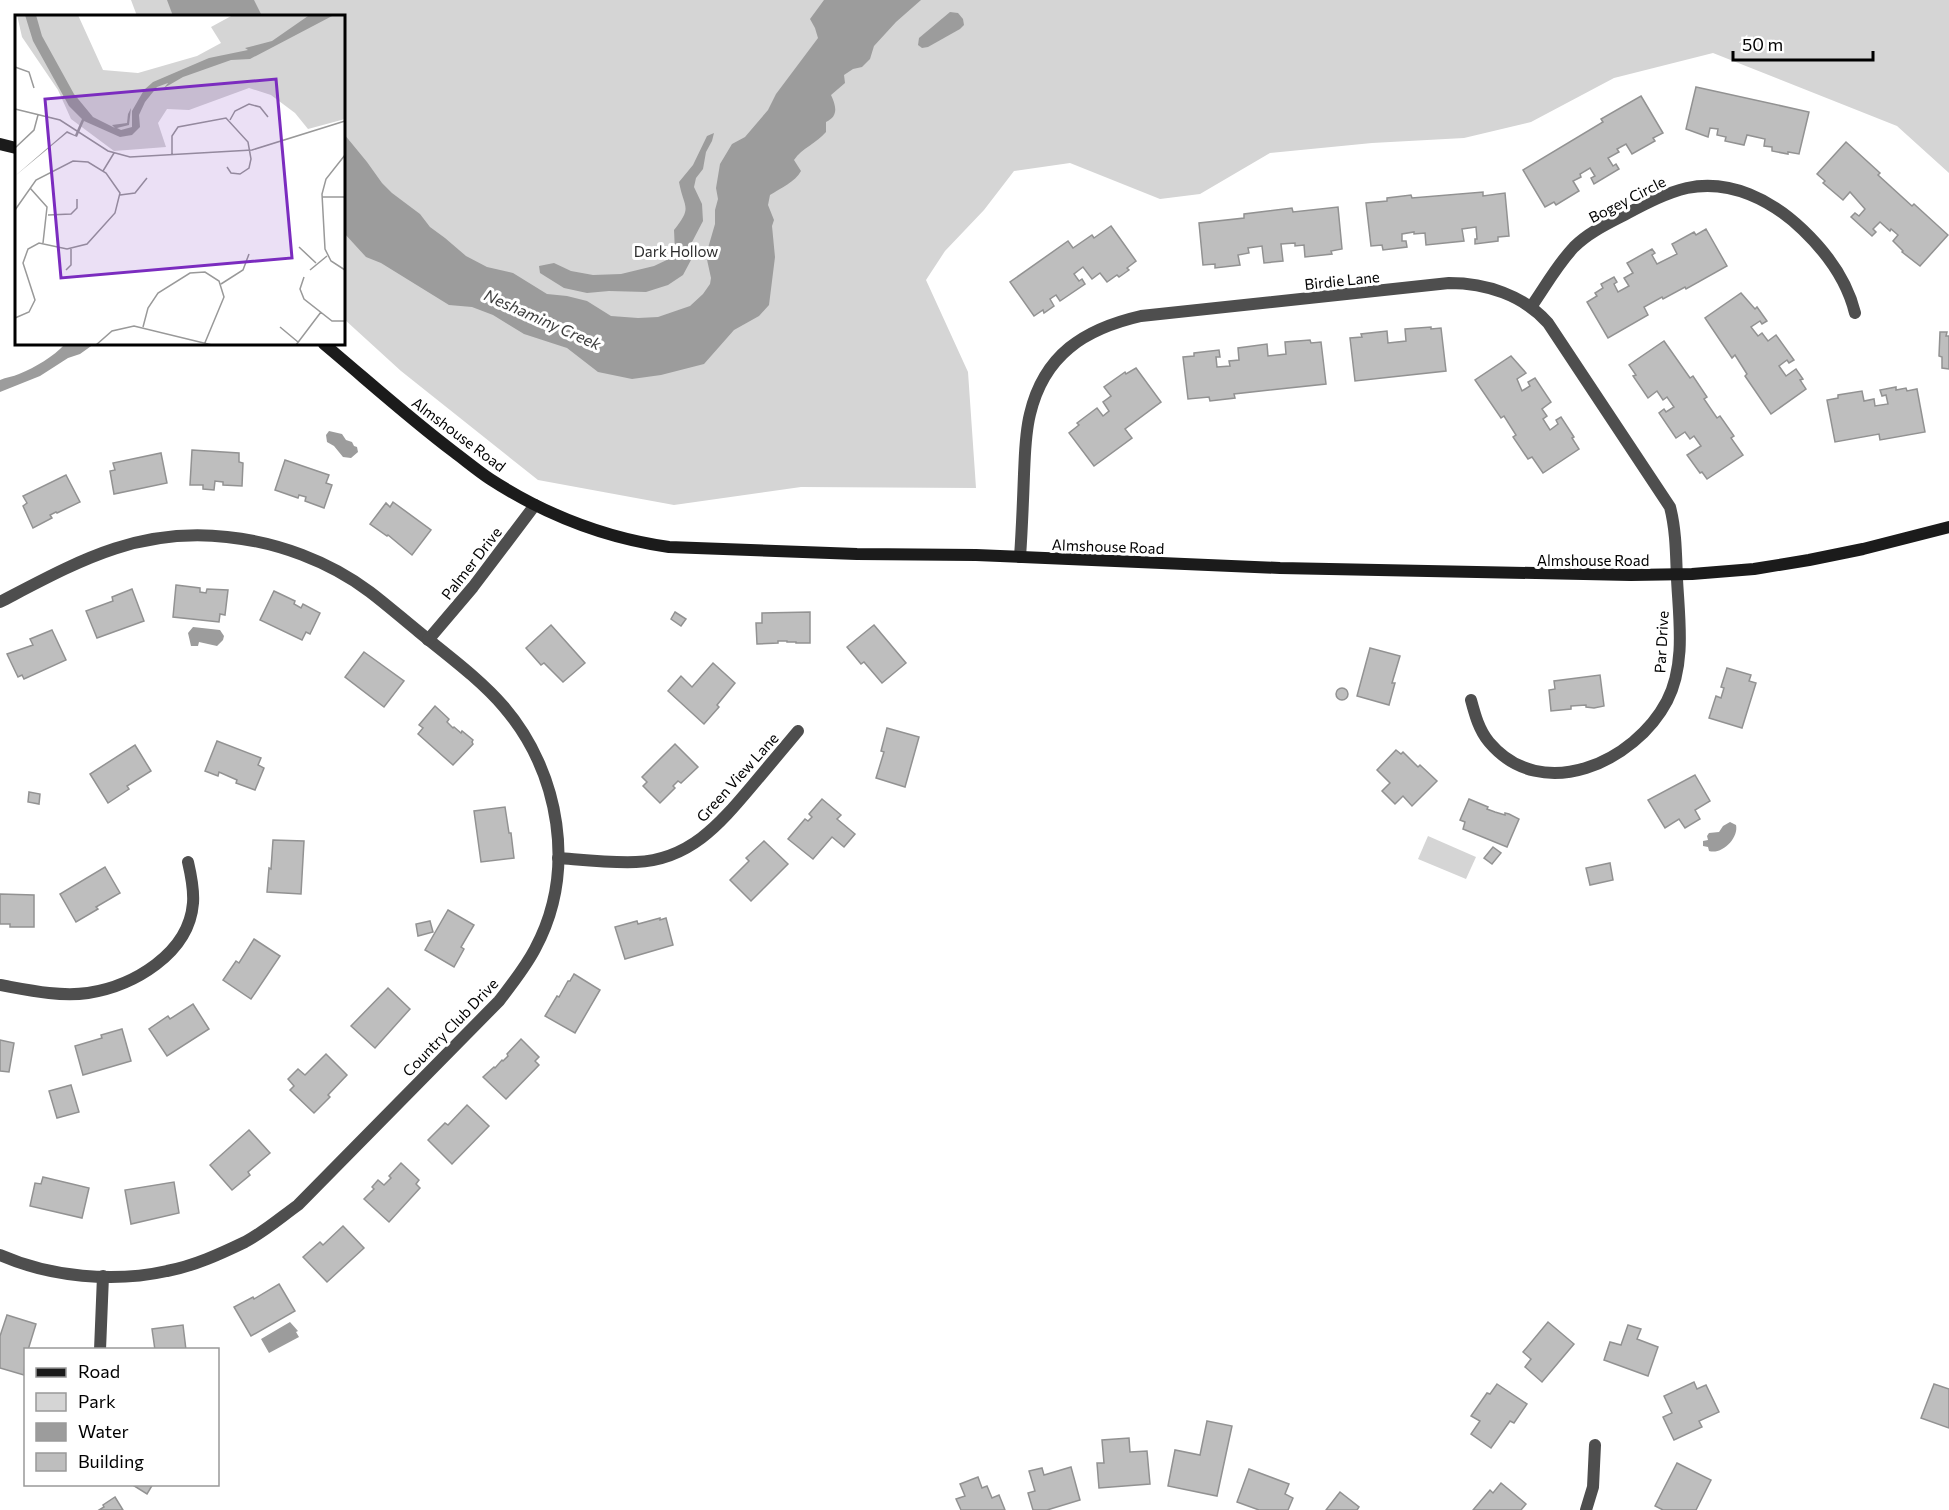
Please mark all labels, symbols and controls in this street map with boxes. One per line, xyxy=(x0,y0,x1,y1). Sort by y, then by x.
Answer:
inset map xyxy=(15,15,345,345)
scale bar xyxy=(1733,24,1872,62)
text: 50 m xyxy=(1742,33,1783,55)
street label: Bogey Circle xyxy=(1585,172,1669,226)
park label: Dark Hollow xyxy=(634,242,718,260)
street label: Birdie Lane xyxy=(1304,267,1381,293)
water label: Neshaminy Creek xyxy=(481,285,605,353)
street label: Almshouse Road xyxy=(409,393,509,475)
street label: Palmer Drive xyxy=(437,523,505,603)
street label: Almshouse Road xyxy=(1051,535,1165,557)
street label: Almshouse Road xyxy=(1537,551,1649,569)
street label: Par Drive xyxy=(1650,610,1672,674)
street label: Green View Lane xyxy=(692,729,782,825)
street label: Country Club Drive xyxy=(399,974,501,1080)
legend xyxy=(24,1348,219,1486)
text: Road xyxy=(78,1360,120,1382)
text: Park xyxy=(78,1390,116,1412)
text: Water xyxy=(78,1420,129,1442)
text: Building xyxy=(78,1450,144,1472)

